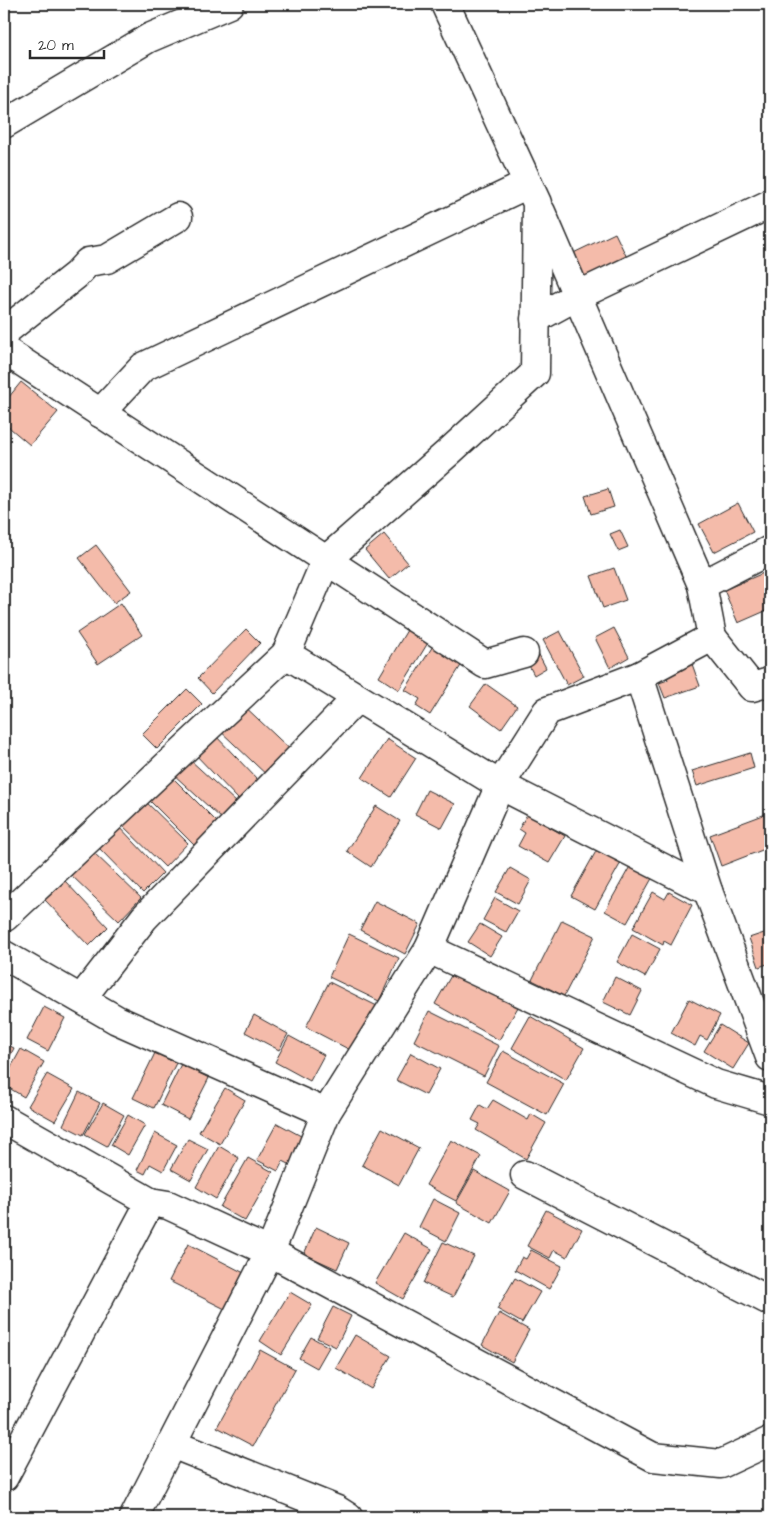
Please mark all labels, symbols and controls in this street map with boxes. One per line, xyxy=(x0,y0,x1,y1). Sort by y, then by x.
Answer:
scale bar xyxy=(30,28,104,60)
text: 20 m xyxy=(38,35,74,56)

